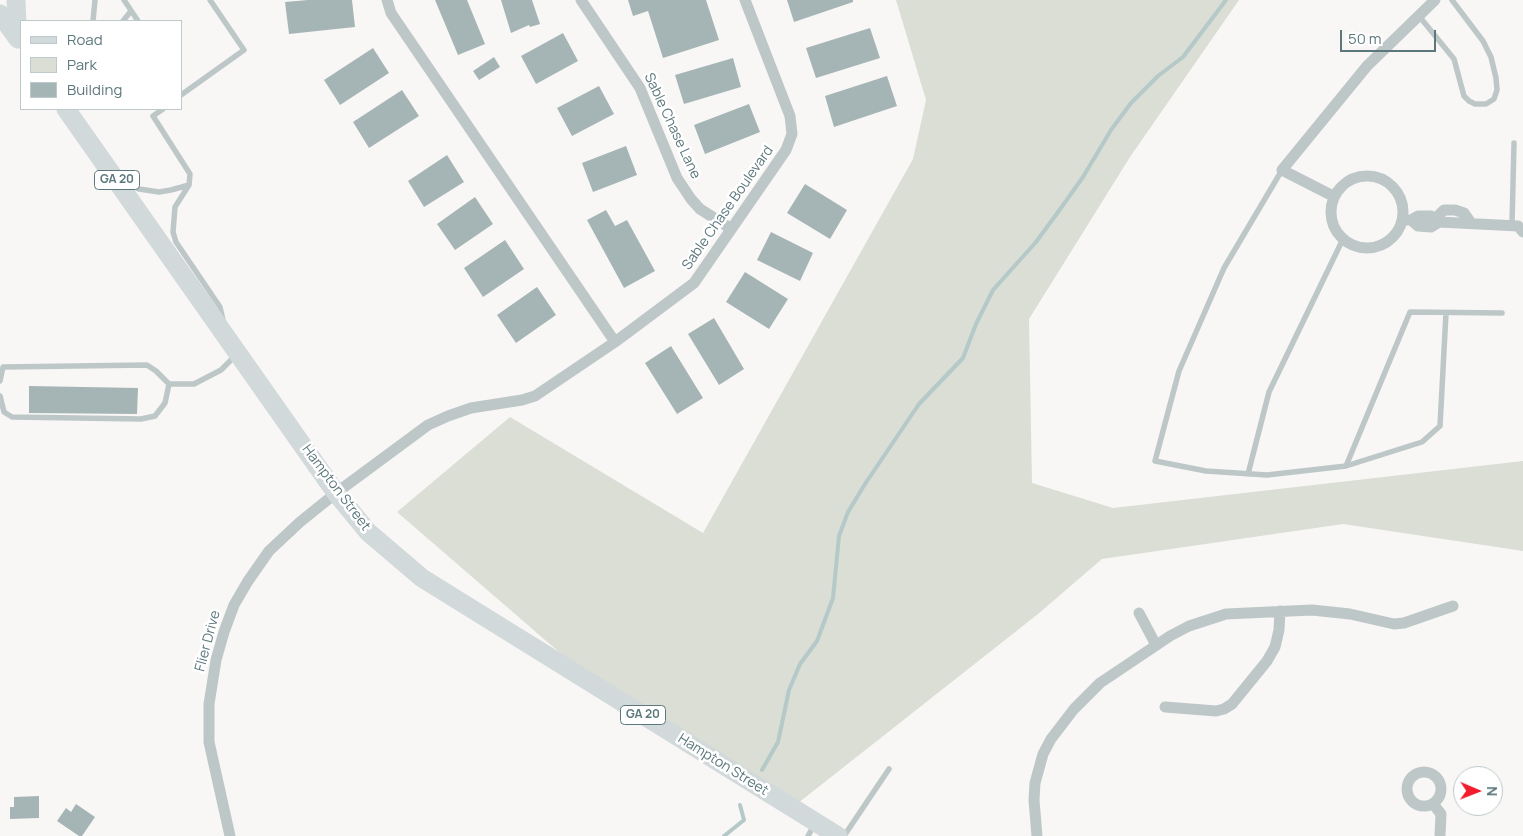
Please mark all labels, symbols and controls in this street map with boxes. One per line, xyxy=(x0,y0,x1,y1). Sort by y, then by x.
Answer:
legend xyxy=(20,20,182,110)
scale bar xyxy=(1343,20,1439,52)
text: 50 m xyxy=(1348,28,1382,49)
text: Road xyxy=(67,29,103,50)
text: Park xyxy=(67,54,97,75)
street label: Sable Chase Lane xyxy=(640,70,704,182)
text: Building xyxy=(67,79,122,100)
street label: Sable Chase Boulevard xyxy=(679,143,777,273)
road number: GA 20 xyxy=(94,170,140,190)
street label: Hampton Street xyxy=(298,442,374,534)
street label: Flier Drive xyxy=(192,609,224,673)
road number: GA 20 xyxy=(620,706,666,724)
street label: Hampton Street xyxy=(675,730,771,800)
north arrow xyxy=(1453,766,1503,816)
text: N xyxy=(1483,786,1502,796)

